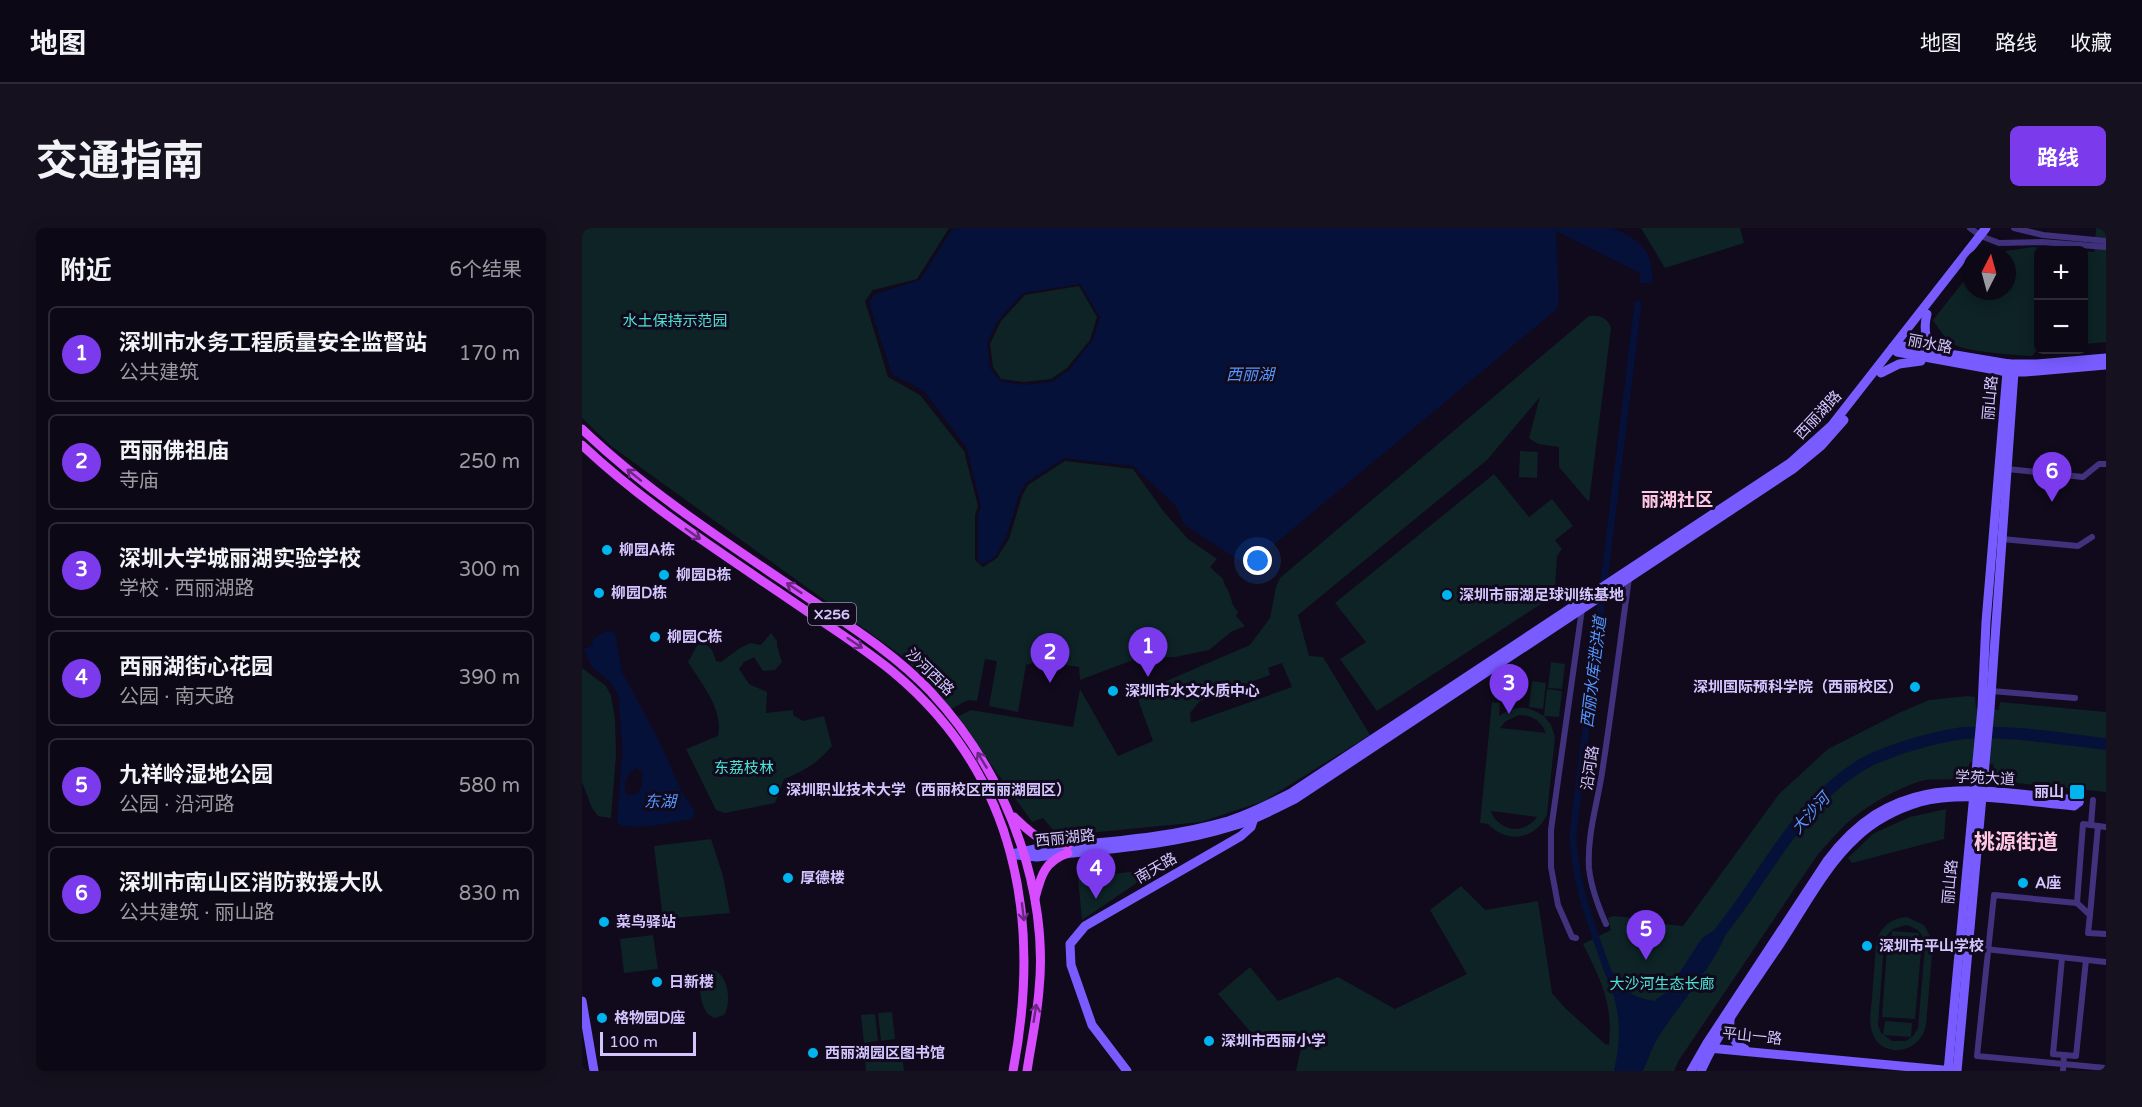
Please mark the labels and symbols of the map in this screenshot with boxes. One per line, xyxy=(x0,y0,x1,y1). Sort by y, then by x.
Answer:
north arrow xyxy=(1962,246,2016,300)
park label: 水土保持示范园 xyxy=(622,312,728,330)
street label: 丽水路 xyxy=(1906,331,1954,357)
water label: 西丽湖 xyxy=(1226,365,1277,385)
street label: 丽山路 xyxy=(1979,375,2001,421)
street label: 西丽湖路 xyxy=(1791,387,1845,443)
pin: 6 xyxy=(2032,452,2072,502)
one-way arrow xyxy=(627,469,643,482)
district label: 丽湖社区 xyxy=(1641,489,1713,511)
one-way arrow xyxy=(685,528,701,540)
place label: 柳园A栋 xyxy=(619,541,675,559)
marker: 柳园A栋 xyxy=(600,543,614,557)
your location xyxy=(1243,546,1272,575)
place label: 柳园B栋 xyxy=(676,566,731,584)
marker: 柳园B栋 xyxy=(657,568,671,582)
one-way arrow xyxy=(786,582,802,594)
place label: 柳园D栋 xyxy=(611,584,667,602)
marker: 柳园D栋 xyxy=(592,586,606,600)
place label: 深圳市丽湖足球训练基地 xyxy=(1459,586,1624,604)
marker: 深圳市丽湖足球训练基地 xyxy=(1440,588,1454,602)
road number: X256 xyxy=(808,603,856,625)
water label: 西丽水库泄洪道 xyxy=(1577,613,1611,729)
place label: 柳园C栋 xyxy=(667,628,722,646)
pin: 1 xyxy=(1128,628,1168,677)
marker: 柳园C栋 xyxy=(648,630,662,644)
pin: 2 xyxy=(1030,634,1070,683)
one-way arrow xyxy=(846,637,862,649)
street label: 沙河西路 xyxy=(902,645,958,699)
pin: 3 xyxy=(1490,664,1528,714)
place label: 深圳国际预科学院（西丽校区） xyxy=(1693,678,1903,696)
marker: 深圳国际预科学院（西丽校区） xyxy=(1908,680,1922,694)
place label: 深圳市水文水质中心 xyxy=(1125,682,1260,700)
marker: 深圳市水文水质中心 xyxy=(1106,684,1120,698)
street label: 沿河路 xyxy=(1578,744,1602,792)
one-way arrow xyxy=(976,752,988,769)
park label: 东荔枝林 xyxy=(714,759,774,777)
street label: 学苑大道 xyxy=(1955,767,2015,789)
place label: 深圳职业技术大学（西丽校区西丽湖园区） xyxy=(786,781,1071,799)
marker: 深圳职业技术大学（西丽校区西丽湖园区） xyxy=(767,783,781,797)
place label: 丽山 xyxy=(2034,783,2064,801)
marker: 丽山 xyxy=(2068,783,2086,801)
water label: 大沙河 xyxy=(1787,787,1836,838)
water label: 东湖 xyxy=(644,792,679,812)
street label: 西丽湖路 xyxy=(1034,826,1096,850)
district label: 桃源街道 xyxy=(1974,830,2058,855)
street label: 南天路 xyxy=(1132,849,1180,887)
pin: 4 xyxy=(1076,850,1116,899)
street label: 丽山路 xyxy=(1939,859,1961,905)
place label: 厚德楼 xyxy=(800,869,845,887)
marker: 厚德楼 xyxy=(781,871,795,885)
place label: A座 xyxy=(2035,874,2061,892)
marker: A座 xyxy=(2016,876,2030,890)
one-way arrow xyxy=(1017,901,1028,921)
pin: 5 xyxy=(1626,910,1666,960)
place label: 菜鸟驿站 xyxy=(616,913,676,931)
marker: 菜鸟驿站 xyxy=(597,915,611,929)
place label: 深圳市平山学校 xyxy=(1879,937,1984,955)
marker: 深圳市平山学校 xyxy=(1860,939,1874,953)
place label: 日新楼 xyxy=(669,973,714,991)
marker: 日新楼 xyxy=(650,975,664,989)
park label: 大沙河生态长廊 xyxy=(1609,975,1715,993)
one-way arrow xyxy=(1030,1004,1041,1023)
place label: 格物园D座 xyxy=(614,1009,685,1027)
marker: 格物园D座 xyxy=(595,1011,609,1025)
street label: 平山一路 xyxy=(1721,1024,1783,1048)
scale bar xyxy=(600,1029,696,1056)
place label: 深圳市西丽小学 xyxy=(1221,1032,1326,1050)
marker: 深圳市西丽小学 xyxy=(1202,1034,1216,1048)
place label: 西丽湖园区图书馆 xyxy=(825,1044,945,1062)
marker: 西丽湖园区图书馆 xyxy=(806,1046,820,1060)

